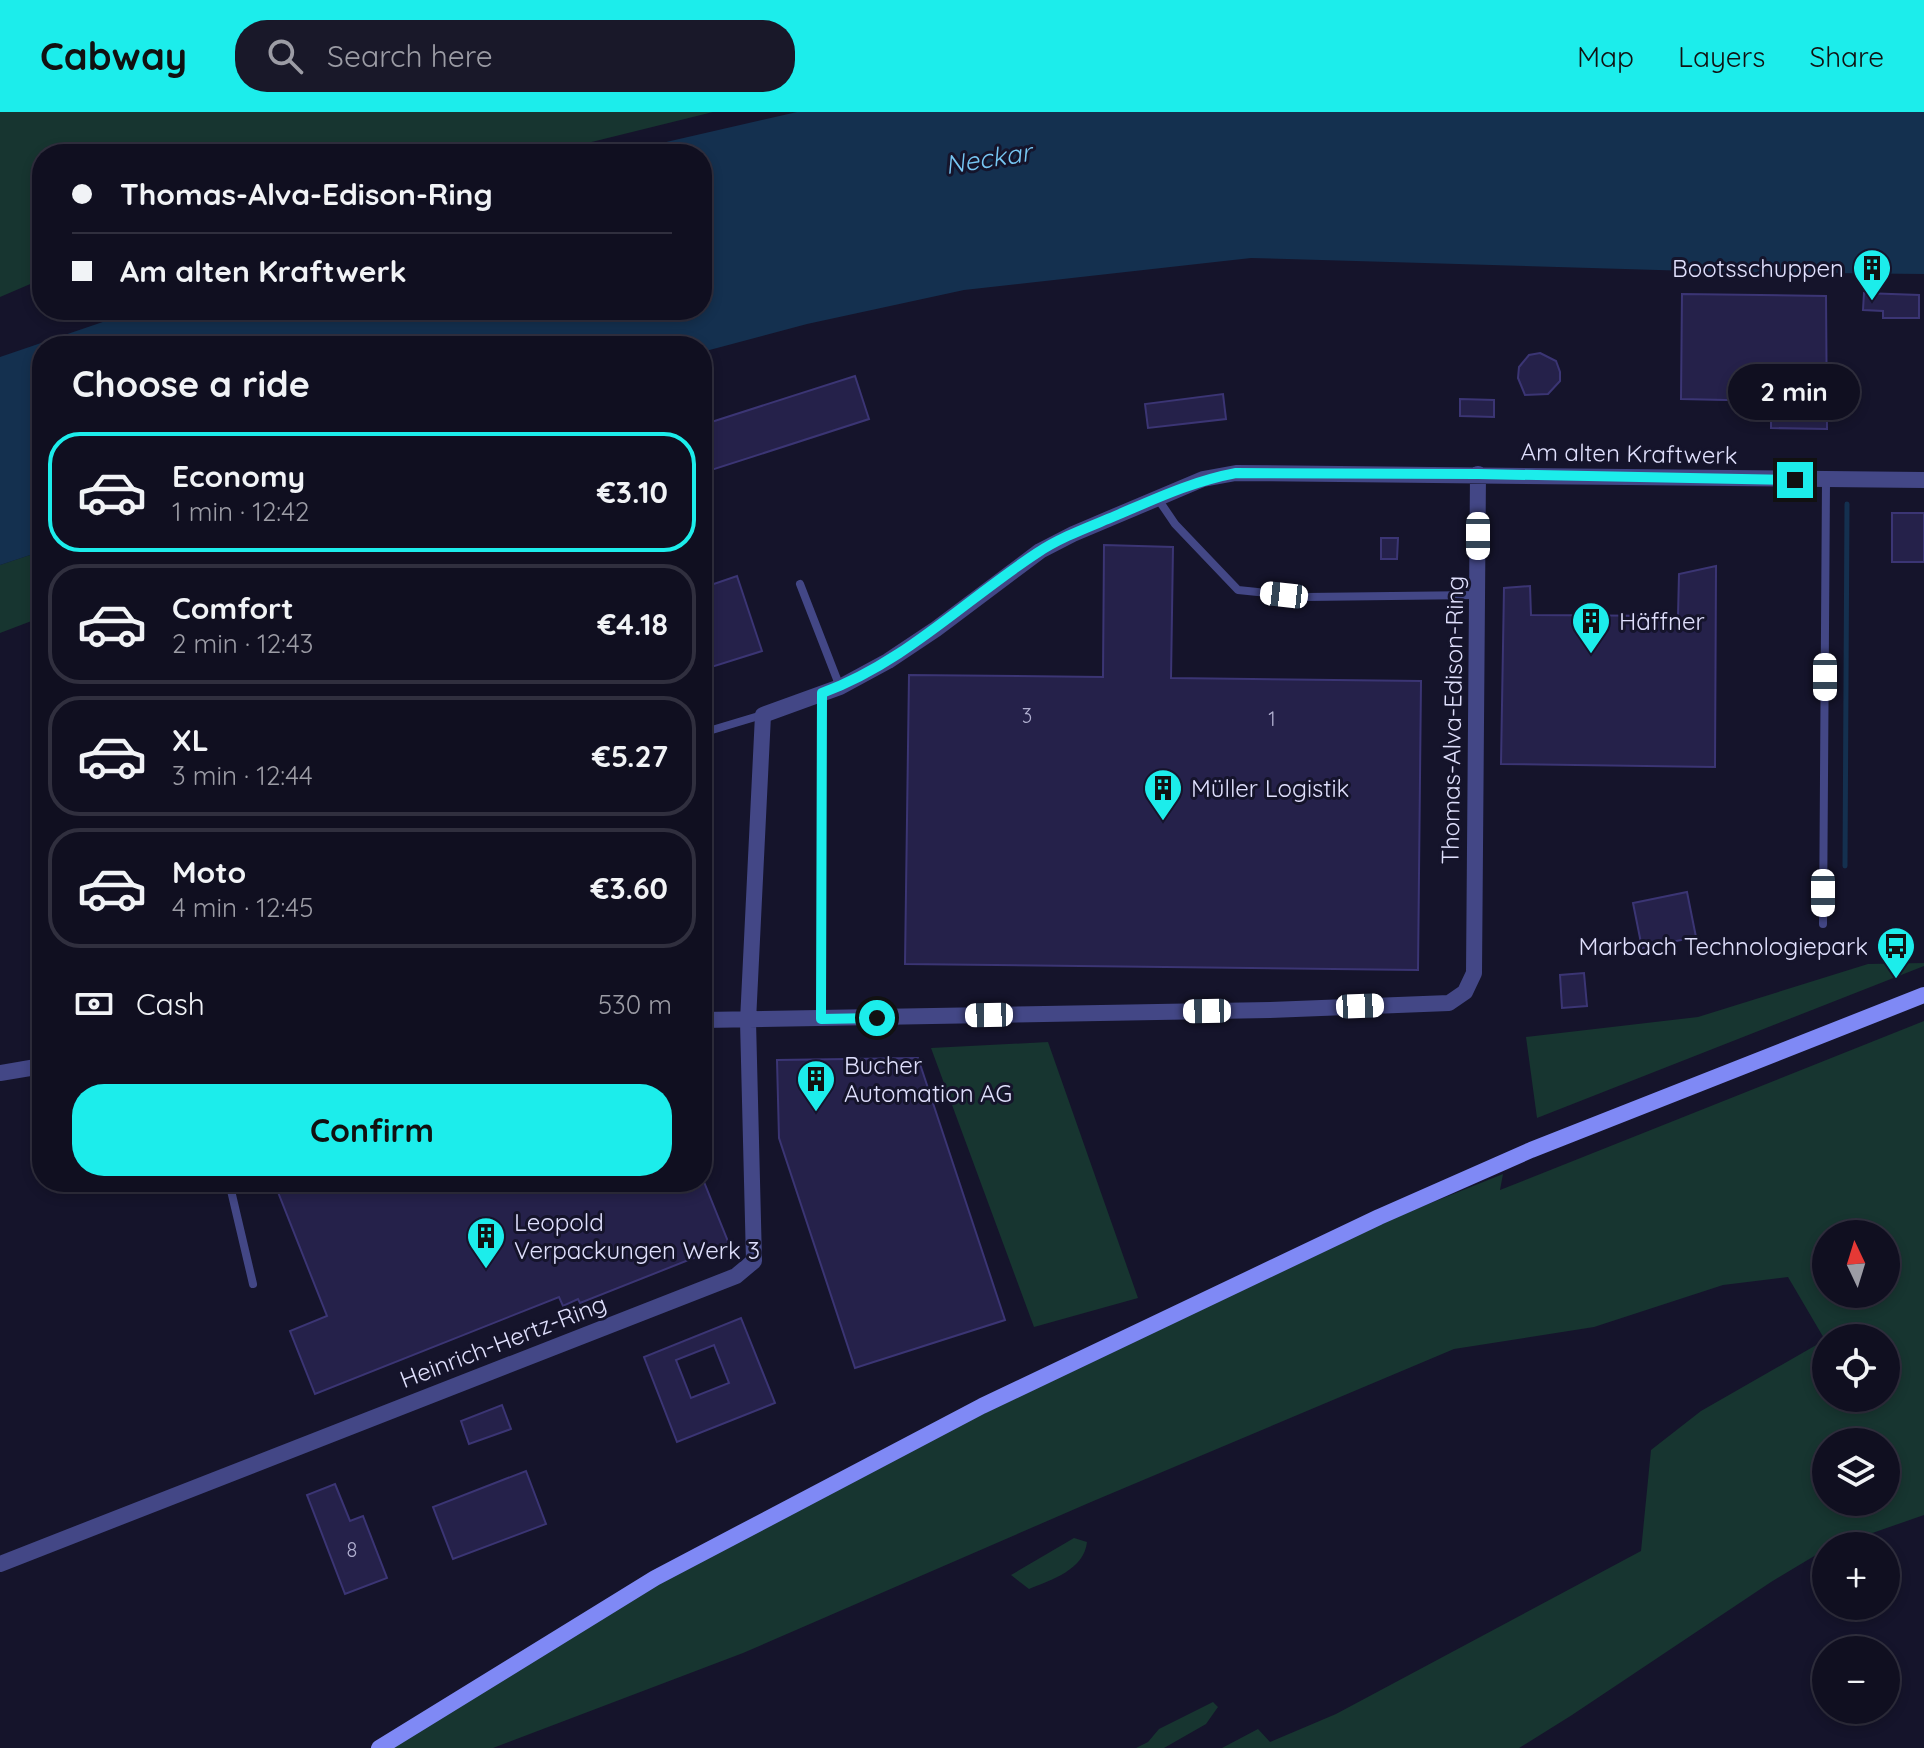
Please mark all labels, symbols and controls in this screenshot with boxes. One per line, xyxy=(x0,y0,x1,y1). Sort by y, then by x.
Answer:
search box xyxy=(235,20,795,92)
text: Cabway xyxy=(40,32,187,80)
icon: search xyxy=(263,34,307,78)
text: Search here xyxy=(327,37,493,75)
text: Map xyxy=(1577,39,1634,74)
text: Layers xyxy=(1678,39,1765,74)
text: Share xyxy=(1809,39,1884,74)
water label: Neckar xyxy=(943,134,1036,181)
text: Thomas-Alva-Edison-Ring xyxy=(120,175,493,213)
building icon: Bootsschuppen xyxy=(1851,247,1893,302)
text: Am alten Kraftwerk xyxy=(120,252,407,290)
place label: Bootsschuppen xyxy=(1672,253,1844,283)
text: Choose a ride xyxy=(72,361,310,406)
callout: 2 min xyxy=(1729,364,1861,420)
text: 2 min xyxy=(1760,375,1828,408)
street label: Am alten Kraftwerk xyxy=(1520,436,1738,470)
icon: car xyxy=(76,456,148,528)
text: Economy xyxy=(172,457,305,495)
route end xyxy=(1777,462,1813,498)
text: €3.10 xyxy=(597,473,668,511)
text: 1 min · 12:42 xyxy=(172,495,309,528)
car xyxy=(1466,512,1490,560)
street label: Thomas-Alva-Edison-Ring xyxy=(1434,575,1470,865)
car xyxy=(1259,581,1309,609)
icon: car xyxy=(76,588,148,660)
text: Comfort xyxy=(172,589,293,627)
building icon: Häffner xyxy=(1570,600,1612,655)
text: €4.18 xyxy=(597,605,668,643)
place label: Häffner xyxy=(1619,606,1705,636)
text: 2 min · 12:43 xyxy=(172,627,313,660)
car xyxy=(1813,653,1837,701)
house number: 3 xyxy=(1022,703,1032,728)
house number: 1 xyxy=(1268,706,1276,731)
icon: car xyxy=(76,720,148,792)
text: XL xyxy=(172,721,209,759)
text: €5.27 xyxy=(592,737,668,775)
text: 3 min · 12:44 xyxy=(172,759,313,792)
building icon: Müller Logistik xyxy=(1142,767,1184,822)
place label: Müller Logistik xyxy=(1191,773,1349,803)
icon: car xyxy=(76,852,148,924)
text: Moto xyxy=(172,853,246,891)
text: €3.60 xyxy=(591,869,668,907)
car xyxy=(1811,869,1835,917)
text: 4 min · 12:45 xyxy=(172,891,313,924)
bus stop icon: Marbach Technologiepark xyxy=(1875,925,1917,980)
place label: Marbach Technologiepark xyxy=(1578,931,1868,961)
icon: cash xyxy=(72,982,116,1026)
text: Cash xyxy=(136,985,205,1023)
text: 530 m xyxy=(598,988,672,1021)
car xyxy=(1336,993,1384,1019)
car xyxy=(1183,999,1231,1023)
route start xyxy=(859,1000,895,1036)
car xyxy=(965,1003,1013,1027)
place label: Bucher Automation AG xyxy=(844,1050,1012,1108)
building icon: Bucher Automation AG xyxy=(795,1058,837,1113)
button: Confirm xyxy=(72,1084,672,1176)
place label: Leopold Verpackungen Werk 3 xyxy=(514,1207,760,1265)
building icon: Leopold Verpackungen Werk 3 xyxy=(465,1215,507,1270)
north arrow xyxy=(1812,1220,1900,1308)
map controls xyxy=(1812,1220,1900,1724)
street label: Heinrich-Hertz-Ring xyxy=(395,1288,611,1394)
button: locate xyxy=(1812,1324,1900,1412)
button: layers xyxy=(1812,1428,1900,1516)
button: + xyxy=(1812,1532,1900,1620)
house number: 8 xyxy=(347,1537,357,1562)
button: − xyxy=(1812,1636,1900,1724)

